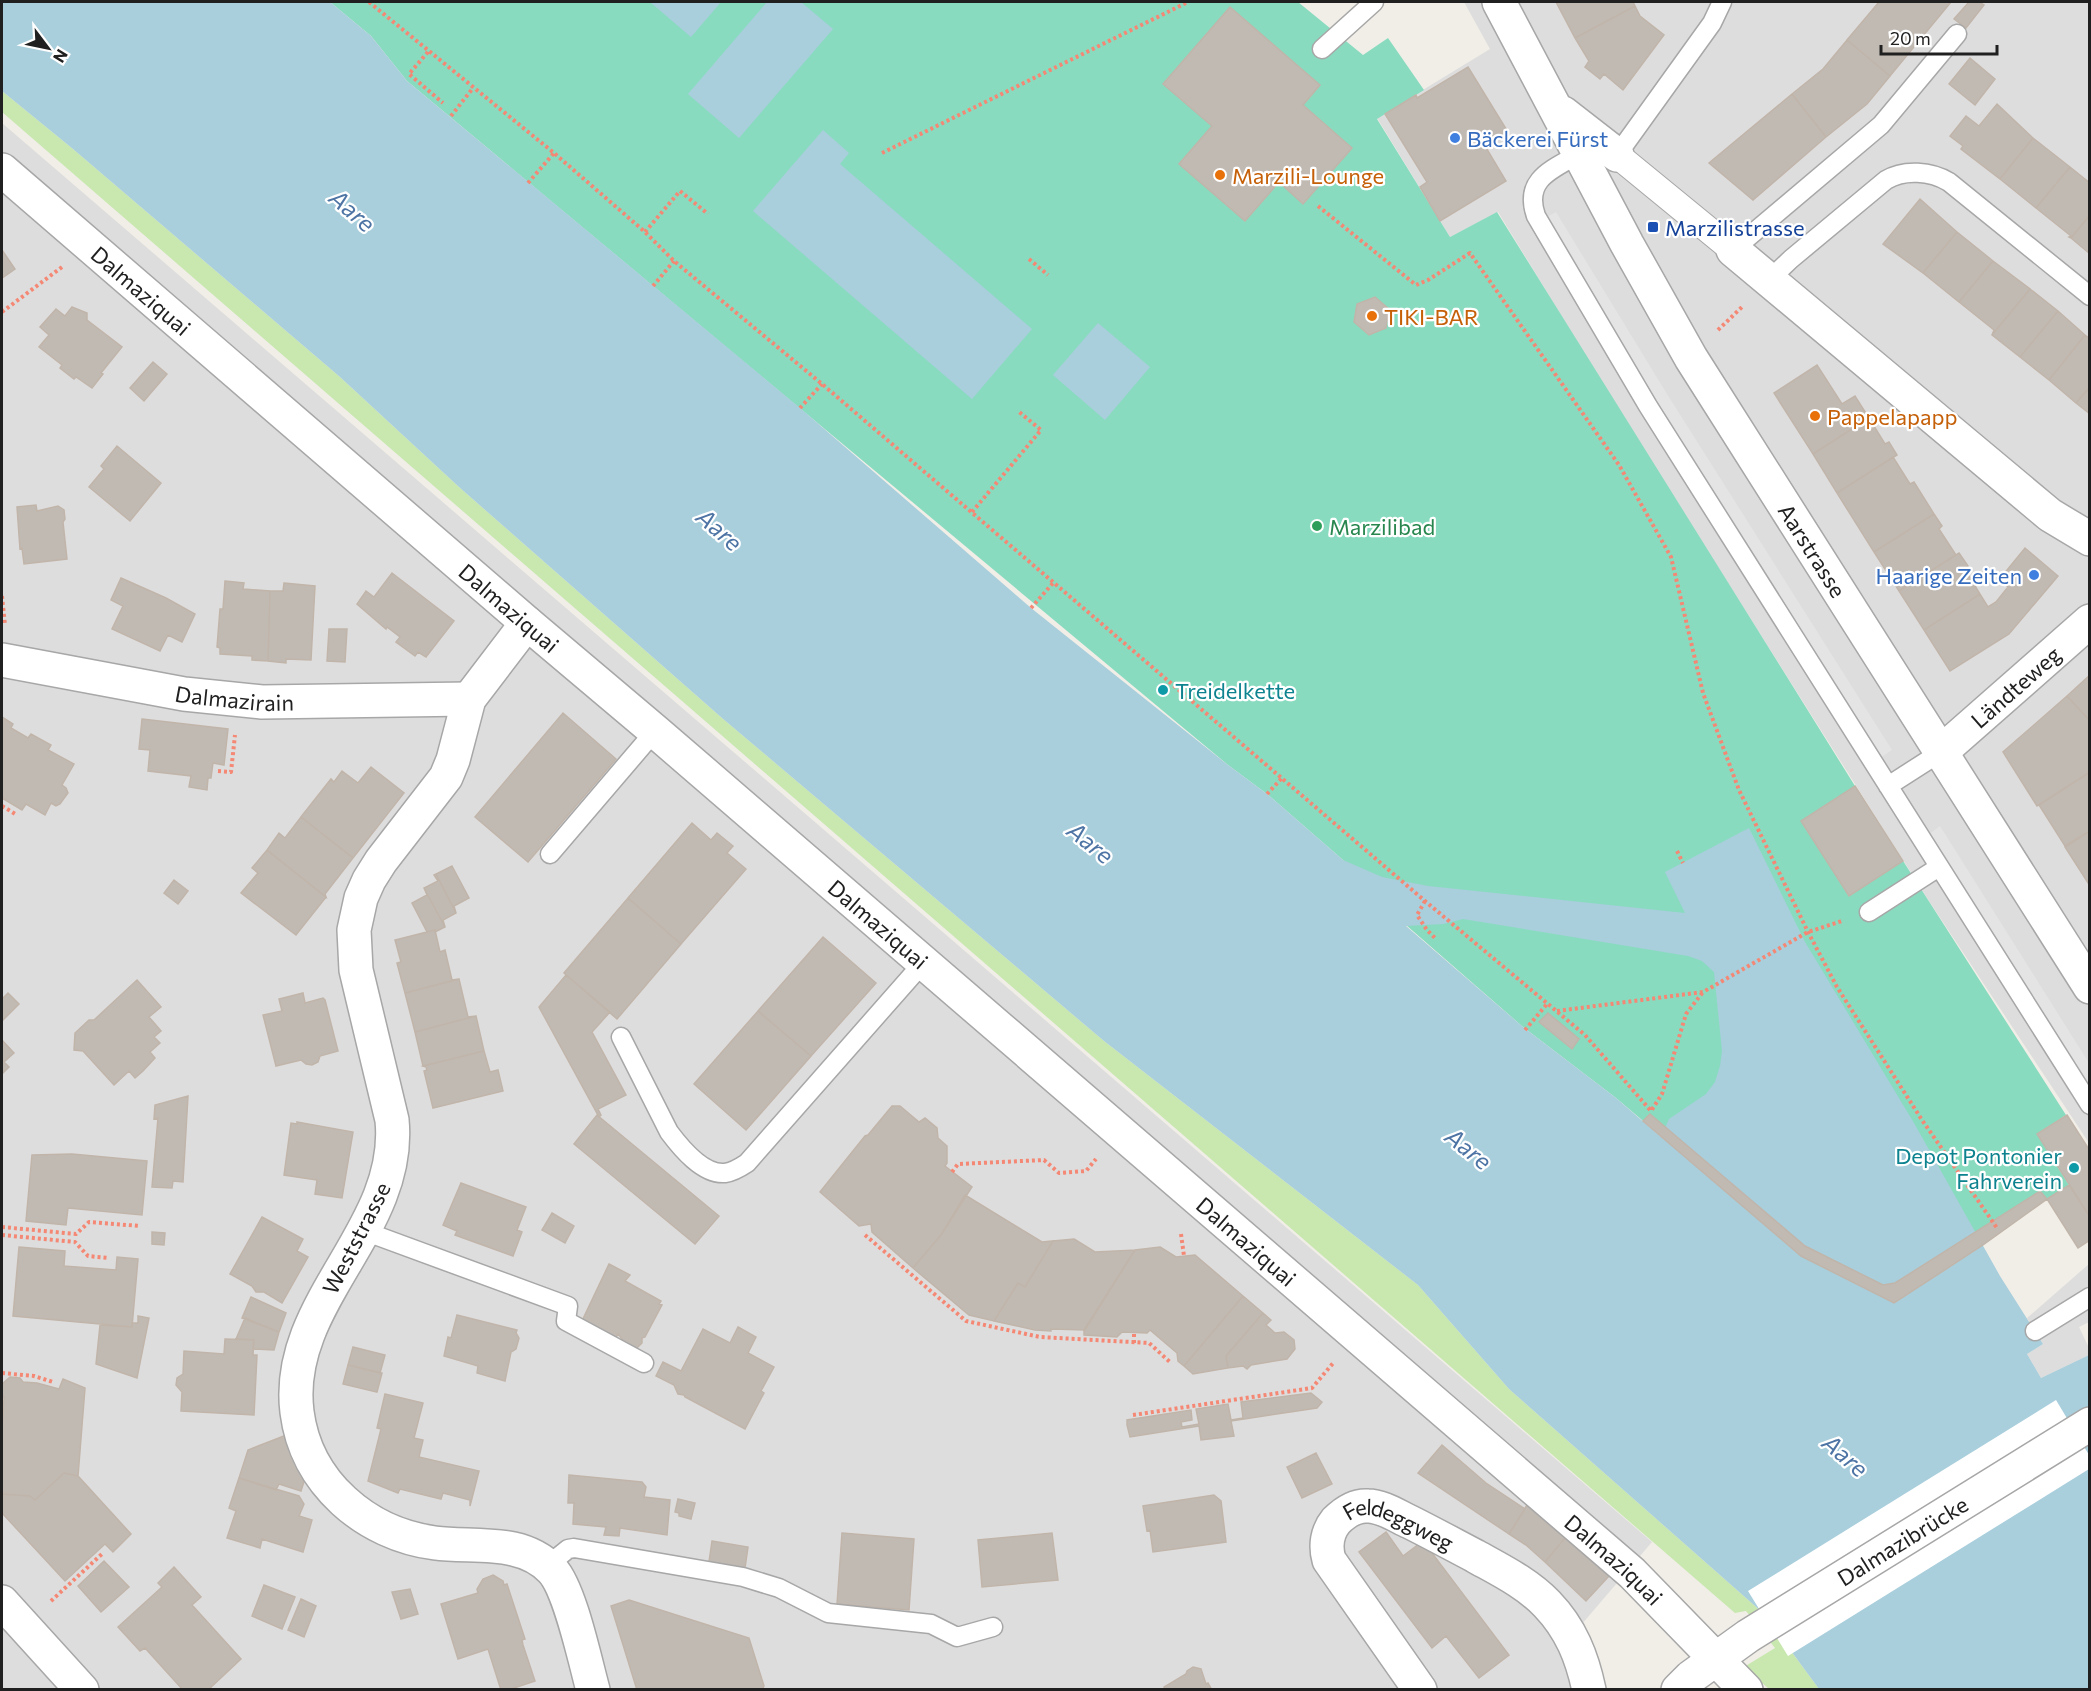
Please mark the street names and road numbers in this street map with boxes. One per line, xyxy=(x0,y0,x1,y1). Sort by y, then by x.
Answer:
street label: Dalmaziquai xyxy=(86,240,197,341)
street label: Aarstrasse xyxy=(1773,498,1853,602)
street label: Dalmaziquai xyxy=(454,557,565,658)
street label: Ländteweg xyxy=(1965,640,2066,733)
street label: Dalmazirain xyxy=(173,679,294,716)
street label: Dalmaziquai xyxy=(823,873,934,974)
street label: Weststrasse xyxy=(316,1177,396,1299)
street label: Dalmaziquai xyxy=(1191,1191,1302,1291)
street label: Dalmazibrücke xyxy=(1832,1490,1972,1591)
street label: Feldeggweg xyxy=(1337,1492,1459,1556)
street label: Dalmaziquai xyxy=(1559,1508,1669,1610)

